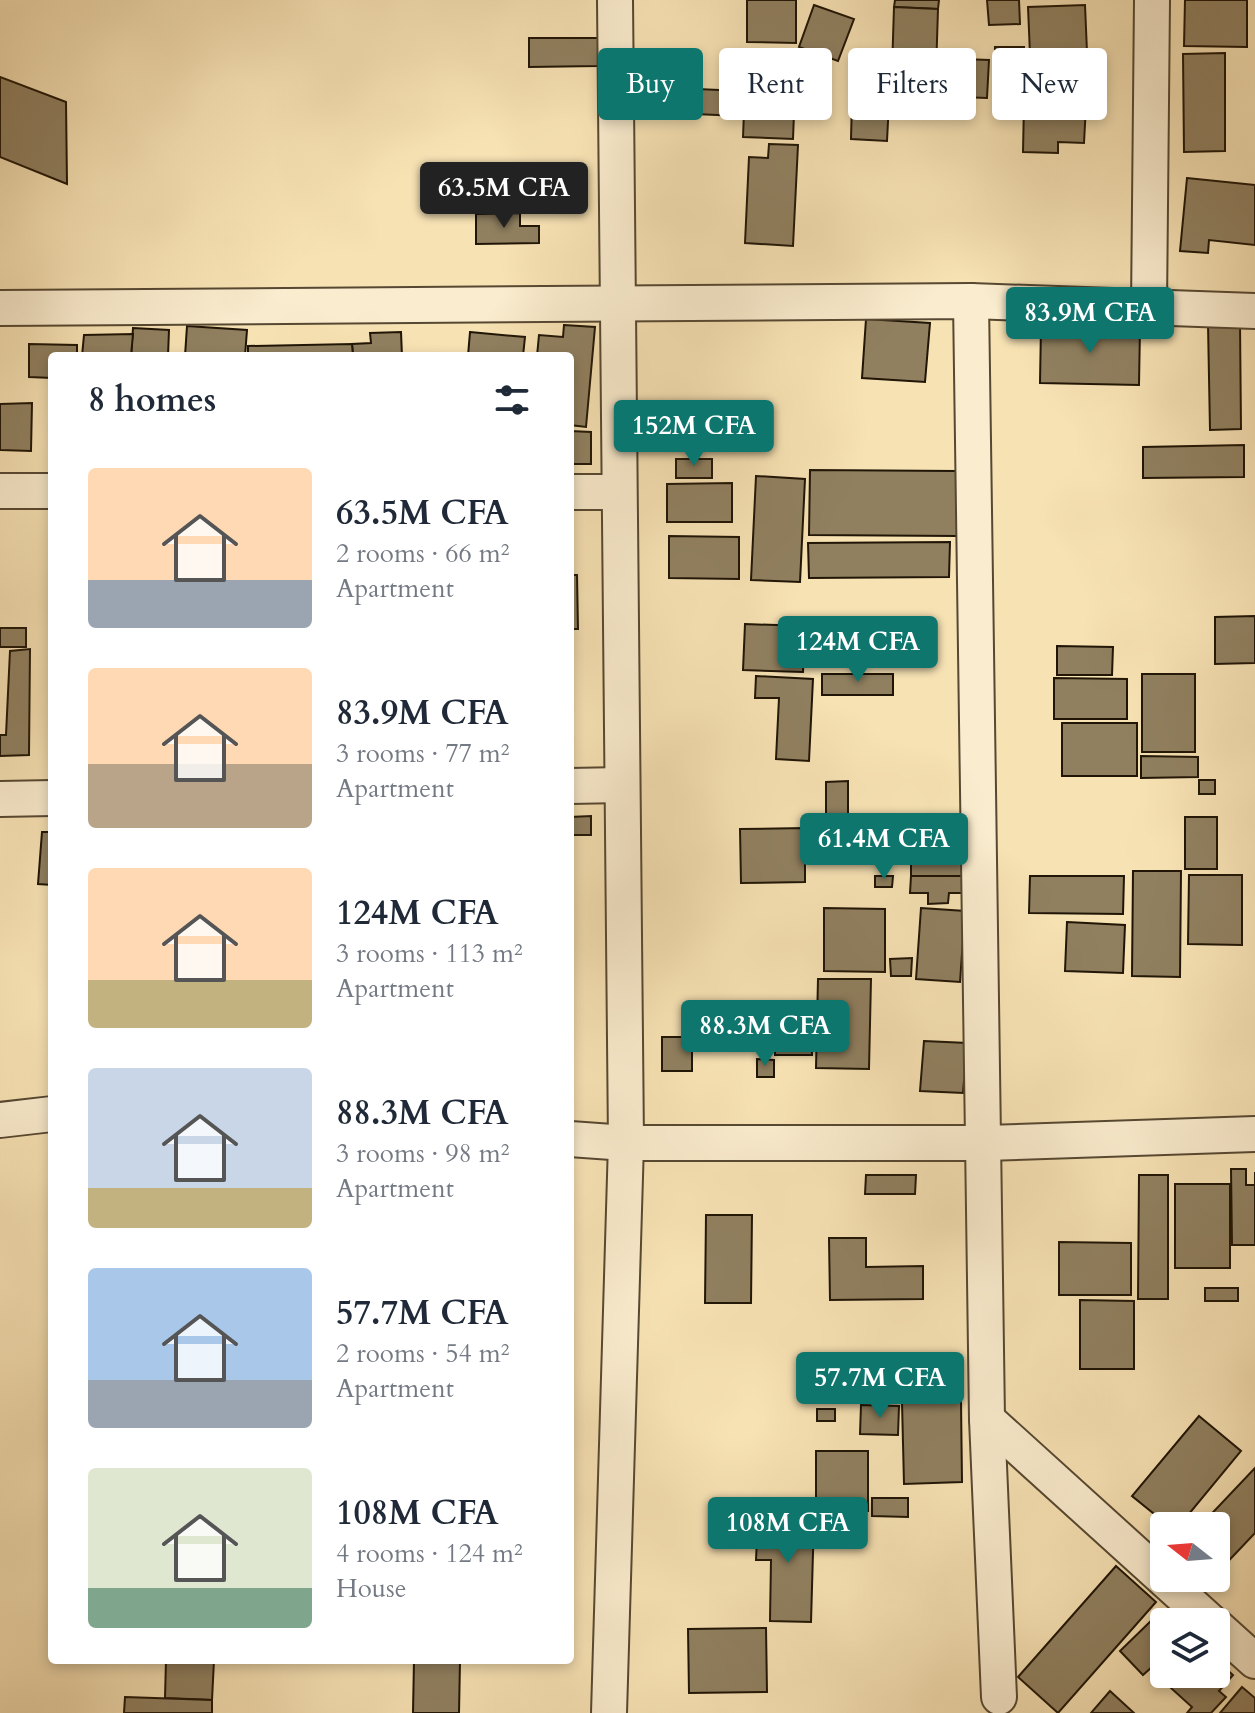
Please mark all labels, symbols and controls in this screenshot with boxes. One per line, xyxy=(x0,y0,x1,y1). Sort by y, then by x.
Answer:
chip: Buy xyxy=(598,48,703,120)
chip: Rent xyxy=(719,48,832,120)
chip: Filters xyxy=(848,48,976,120)
chip: New xyxy=(992,48,1107,120)
pin: 63.5M CFA xyxy=(412,162,596,230)
text: 63.5M CFA xyxy=(438,170,570,205)
pin: 83.9M CFA xyxy=(998,287,1182,355)
text: 83.9M CFA xyxy=(1024,295,1156,330)
text: 8 homes xyxy=(88,377,216,423)
icon: filters xyxy=(490,378,534,422)
pin: 152M CFA xyxy=(611,400,777,468)
text: 152M CFA xyxy=(632,408,756,443)
text: 63.5M CFA xyxy=(336,490,509,536)
icon: home xyxy=(152,500,248,596)
text: 2 rooms · 66 m² xyxy=(336,536,509,571)
text: Apartment xyxy=(336,571,454,606)
pin: 124M CFA xyxy=(775,616,941,684)
text: 124M CFA xyxy=(796,624,920,659)
text: 83.9M CFA xyxy=(336,690,509,736)
icon: home xyxy=(152,700,248,796)
text: 3 rooms · 77 m² xyxy=(336,736,509,771)
text: Apartment xyxy=(336,771,454,806)
pin: 61.4M CFA xyxy=(792,813,976,881)
text: 61.4M CFA xyxy=(818,821,950,856)
text: 124M CFA xyxy=(336,890,499,936)
icon: home xyxy=(152,900,248,996)
text: 3 rooms · 113 m² xyxy=(336,936,523,971)
text: Apartment xyxy=(336,971,454,1006)
pin: 88.3M CFA xyxy=(673,1000,857,1068)
text: 88.3M CFA xyxy=(699,1008,831,1043)
text: 88.3M CFA xyxy=(336,1090,509,1136)
icon: home xyxy=(152,1100,248,1196)
text: 3 rooms · 98 m² xyxy=(336,1136,509,1171)
text: Apartment xyxy=(336,1171,454,1206)
text: 57.7M CFA xyxy=(336,1290,509,1336)
icon: home xyxy=(152,1300,248,1396)
text: 2 rooms · 54 m² xyxy=(336,1336,509,1371)
pin: 57.7M CFA xyxy=(788,1352,972,1420)
text: 57.7M CFA xyxy=(814,1360,946,1395)
text: Apartment xyxy=(336,1371,454,1406)
text: 108M CFA xyxy=(336,1490,499,1536)
pin: 108M CFA xyxy=(705,1497,871,1565)
icon: home xyxy=(152,1500,248,1596)
text: 108M CFA xyxy=(726,1505,850,1540)
north arrow xyxy=(1150,1512,1230,1592)
map controls xyxy=(1150,1512,1230,1688)
text: 4 rooms · 124 m² xyxy=(336,1536,523,1571)
text: House xyxy=(336,1571,407,1606)
button: layers xyxy=(1150,1608,1230,1688)

